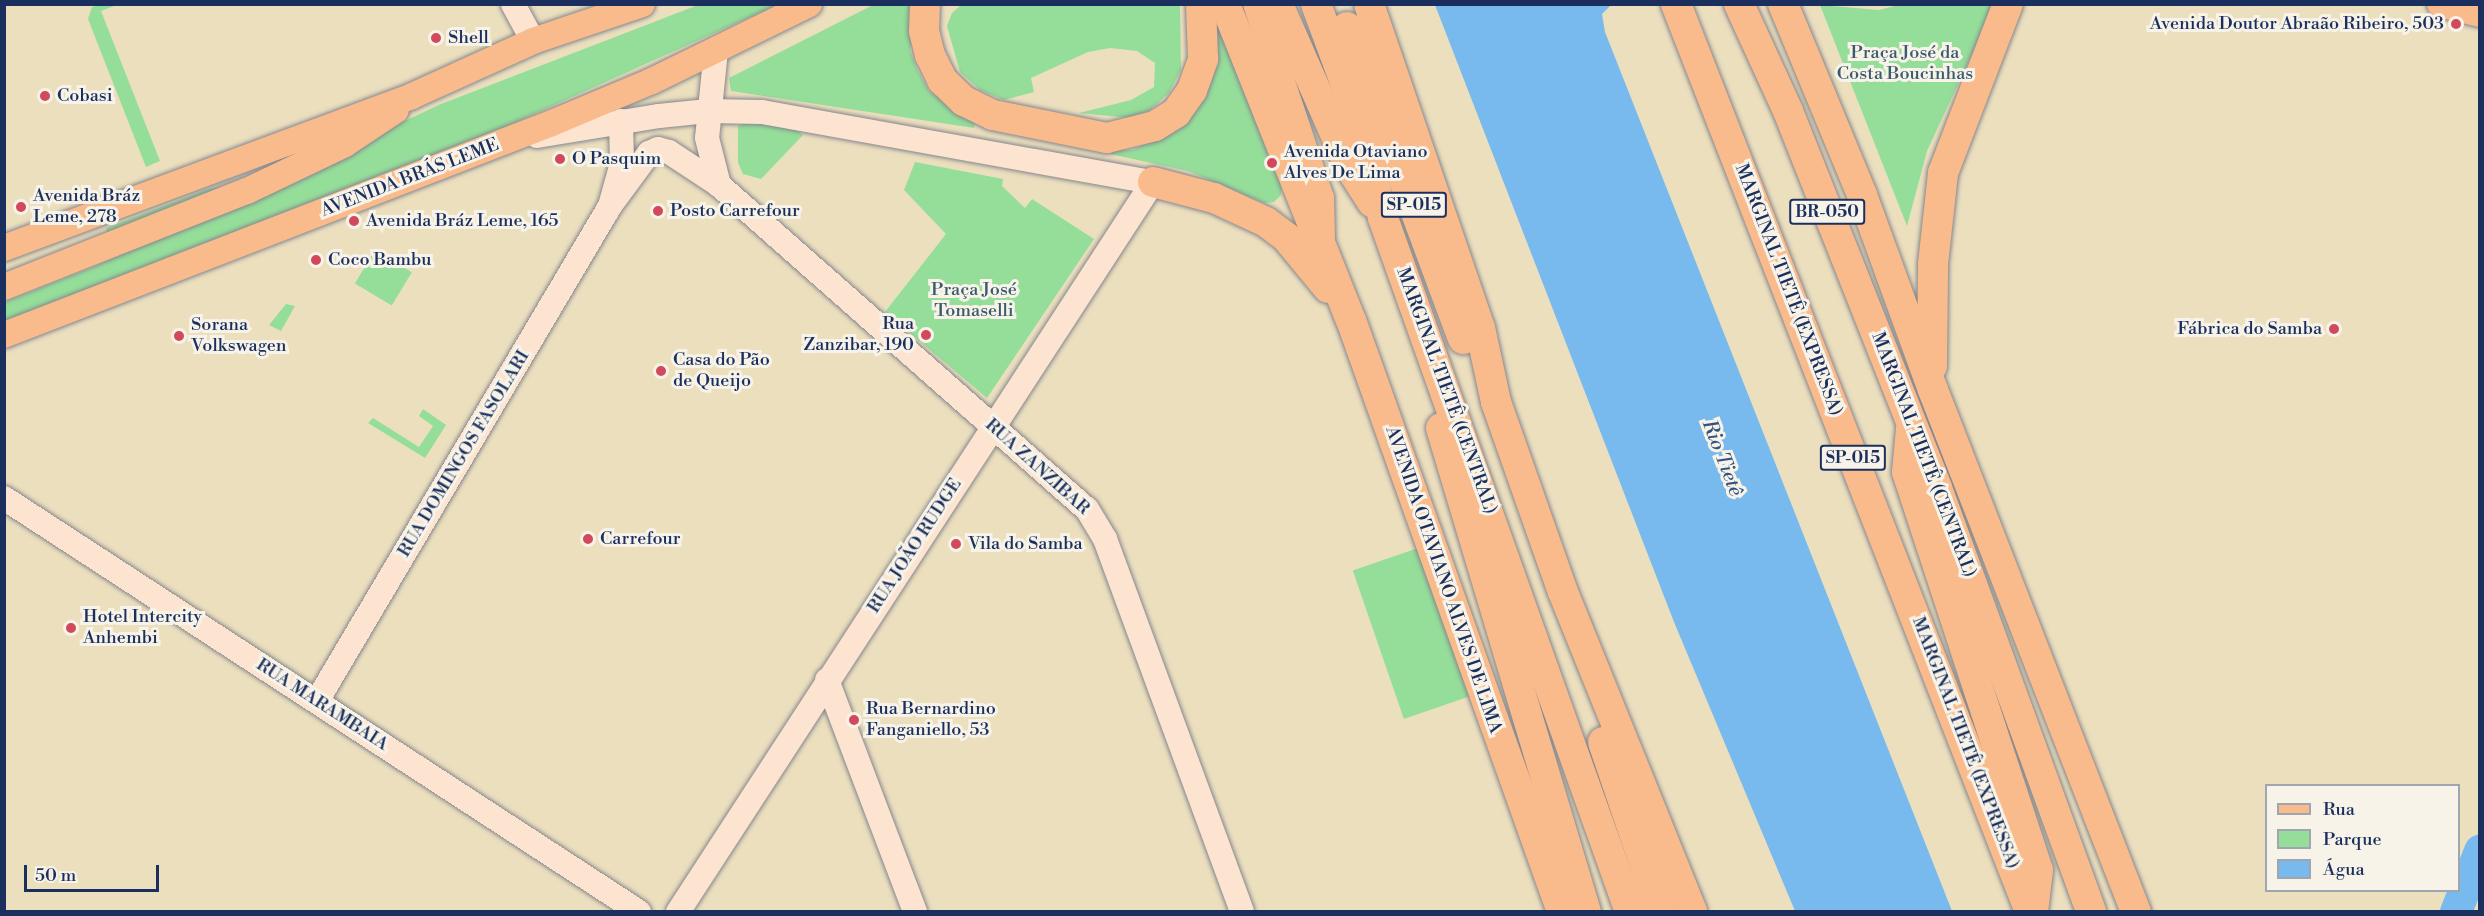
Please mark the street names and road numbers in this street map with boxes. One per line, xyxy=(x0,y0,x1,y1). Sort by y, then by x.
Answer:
street label: AVENIDA BRÁS LEME xyxy=(318,134,502,222)
street label: MARGINAL TIETÊ (EXPRESSA) xyxy=(1730,161,1846,419)
road number: SP-015 xyxy=(1380,192,1448,218)
road number: BR-050 xyxy=(1788,199,1866,225)
street label: MARGINAL TIETÊ (CENTRAL) xyxy=(1391,265,1501,517)
street label: MARGINAL TIETÊ (CENTRAL) xyxy=(1866,329,1980,581)
street label: RUA DOMINGOS FASOLARI xyxy=(394,347,534,561)
street label: RUA ZANZIBAR xyxy=(980,414,1094,520)
street label: AVENIDA OTAVIANO ALVES DE LIMA xyxy=(1380,424,1506,736)
road number: SP-015 xyxy=(1818,445,1888,471)
street label: RUA JOÃO RUDGE xyxy=(863,475,967,617)
street label: MARGINAL TIETÊ (EXPRESSA) xyxy=(1907,614,2023,872)
street label: RUA MARAMBAIA xyxy=(252,654,392,756)

